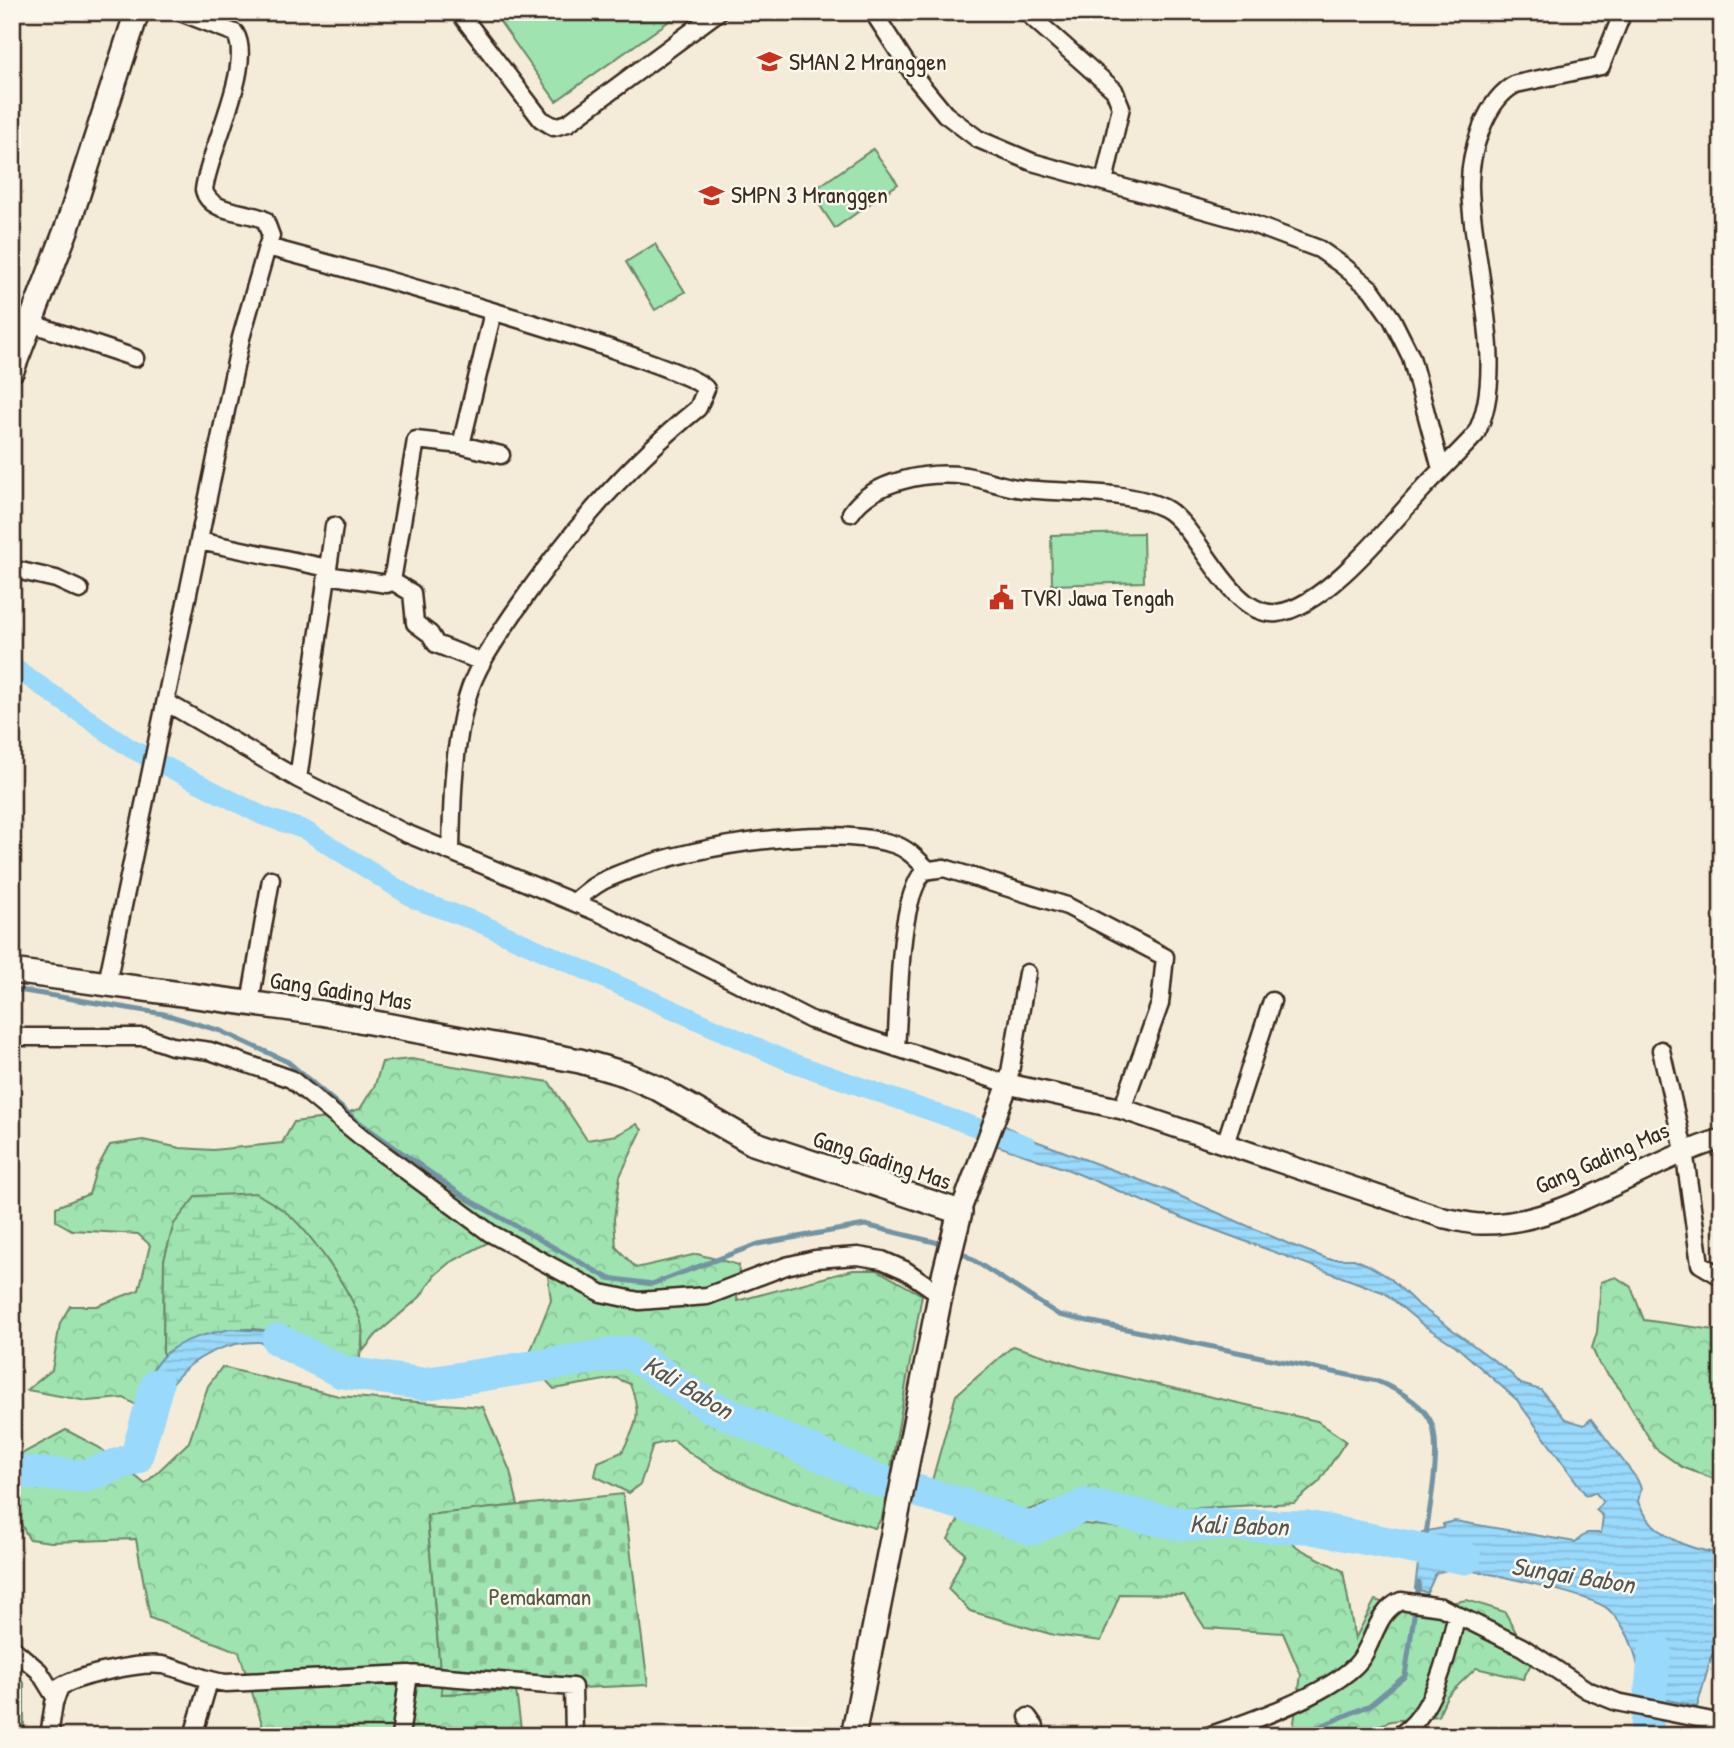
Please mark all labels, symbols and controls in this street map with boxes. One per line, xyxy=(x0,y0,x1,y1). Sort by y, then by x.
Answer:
place label: SMAN 2 Mranggen xyxy=(789,45,947,77)
school or university icon: SMAN 2 Mranggen xyxy=(755,48,783,76)
place label: SMPN 3 Mranggen xyxy=(731,178,888,210)
school or university icon: SMPN 3 Mranggen xyxy=(697,181,725,209)
place label: TVRI Jawa Tengah xyxy=(1021,581,1174,613)
public building icon: TVRI Jawa Tengah xyxy=(987,584,1015,612)
street label: Gang Gading Mas xyxy=(268,963,415,1017)
street label: Gang Gading Mas xyxy=(1529,1113,1674,1201)
street label: Gang Gading Mas xyxy=(809,1122,956,1196)
water label: Kali Babon xyxy=(637,1346,742,1428)
water label: Kali Babon xyxy=(1189,1505,1291,1544)
water label: Sungai Babon xyxy=(1509,1548,1639,1603)
park label: Pemakaman xyxy=(489,1580,591,1612)

